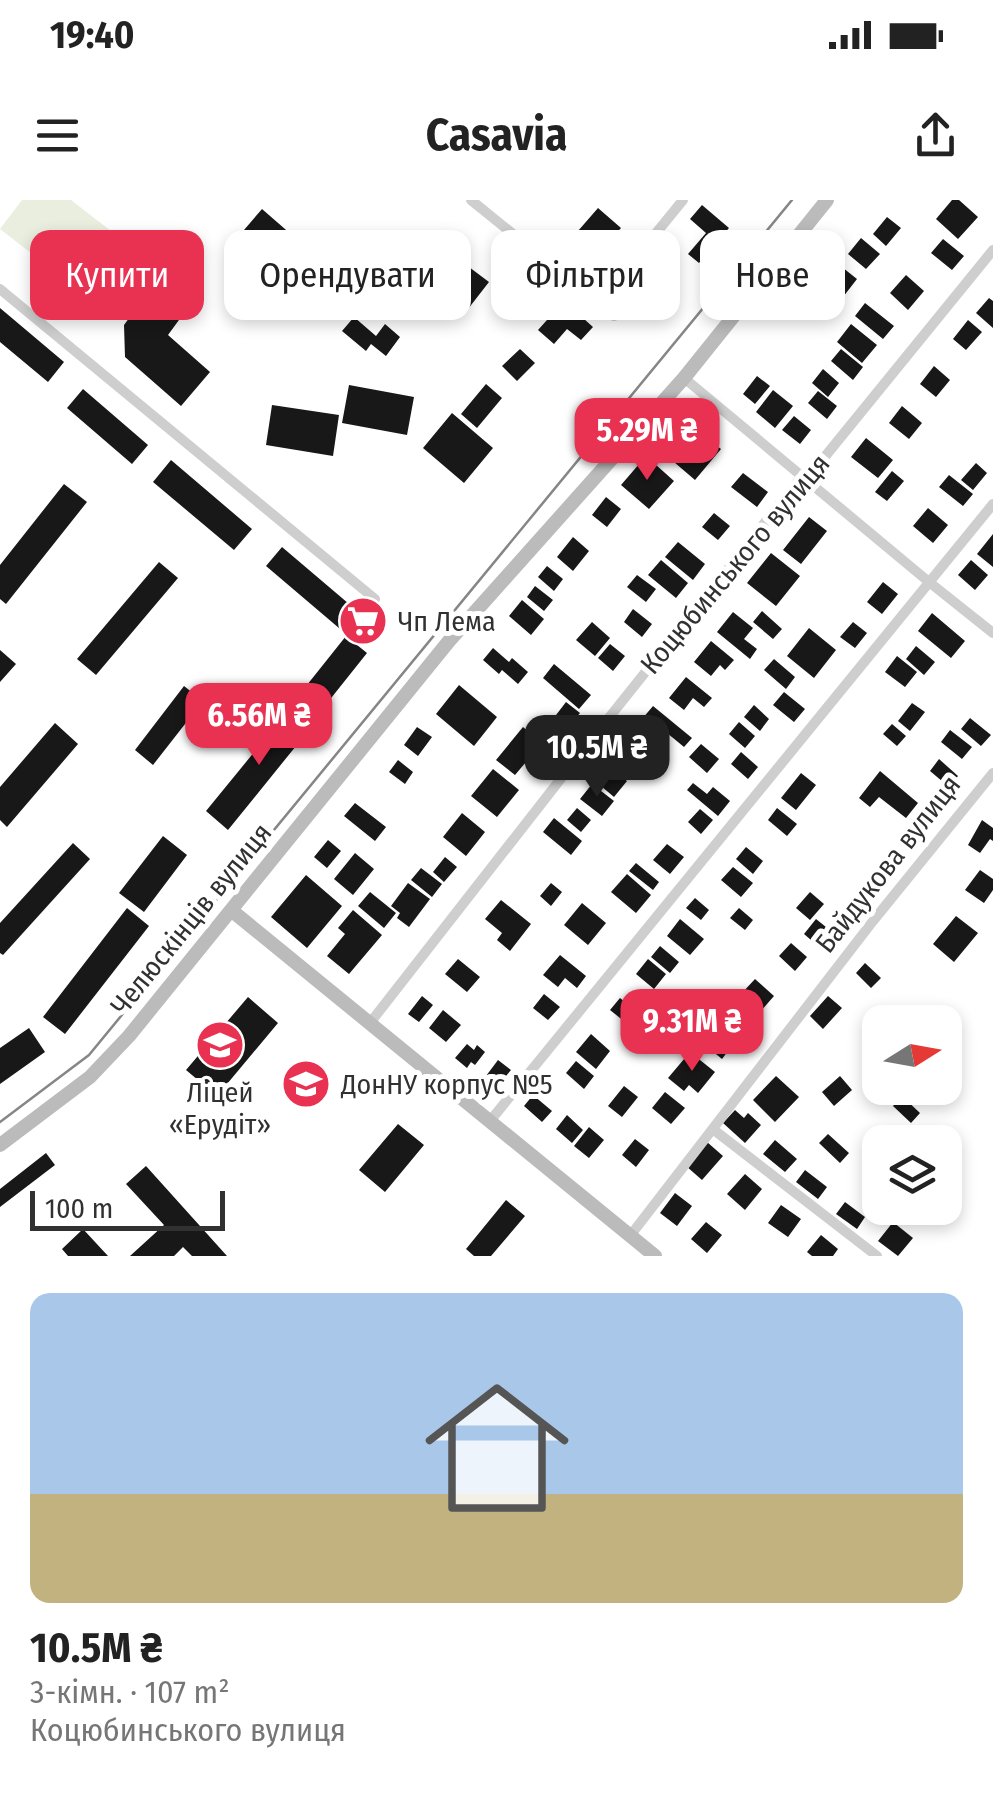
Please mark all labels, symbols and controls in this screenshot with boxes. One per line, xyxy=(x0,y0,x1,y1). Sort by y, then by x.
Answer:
text: 19:40 xyxy=(50,12,135,58)
icon: menu xyxy=(30,108,85,163)
text: Casavia xyxy=(426,108,567,162)
icon: share xyxy=(908,108,963,163)
chip: Купити xyxy=(30,230,204,320)
chip: Орендувати xyxy=(224,230,471,320)
chip: Фільтри xyxy=(491,230,680,320)
chip: Нове xyxy=(700,230,845,320)
pin: 5.29M ₴ xyxy=(555,398,739,483)
text: 5.29M ₴ xyxy=(597,411,697,449)
street label: Коцюбинського вулиця xyxy=(634,448,836,680)
supermarket icon: Чп Лема xyxy=(337,595,389,647)
place label: Чп Лема xyxy=(398,605,496,638)
pin: 6.56M ₴ xyxy=(167,683,351,768)
text: 6.56M ₴ xyxy=(207,696,311,734)
pin: 10.5M ₴ xyxy=(505,715,689,800)
text: 10.5M ₴ xyxy=(547,728,648,766)
street label: Байдукова вулиця xyxy=(809,769,967,959)
street label: Челюскінців вулиця xyxy=(104,817,278,1021)
pin: 9.31M ₴ xyxy=(600,989,784,1074)
text: 9.31M ₴ xyxy=(642,1002,742,1040)
north arrow xyxy=(862,1005,962,1105)
map controls xyxy=(862,1005,962,1225)
school or university icon: Ліцей «Ерудіт» xyxy=(194,1019,246,1071)
school or university icon: ДонНУ корпус №5 xyxy=(280,1058,332,1110)
place label: ДонНУ корпус №5 xyxy=(340,1068,553,1101)
place label: Ліцей «Ерудіт» xyxy=(169,1076,271,1141)
button: layers xyxy=(862,1125,962,1225)
scale bar xyxy=(30,1186,225,1230)
text: 100 m xyxy=(45,1192,113,1225)
icon: home xyxy=(407,1358,587,1538)
text: 10.5M ₴ xyxy=(30,1623,163,1673)
text: 3-кімн. · 107 m² xyxy=(30,1673,230,1711)
text: Коцюбинського вулиця xyxy=(30,1711,346,1749)

